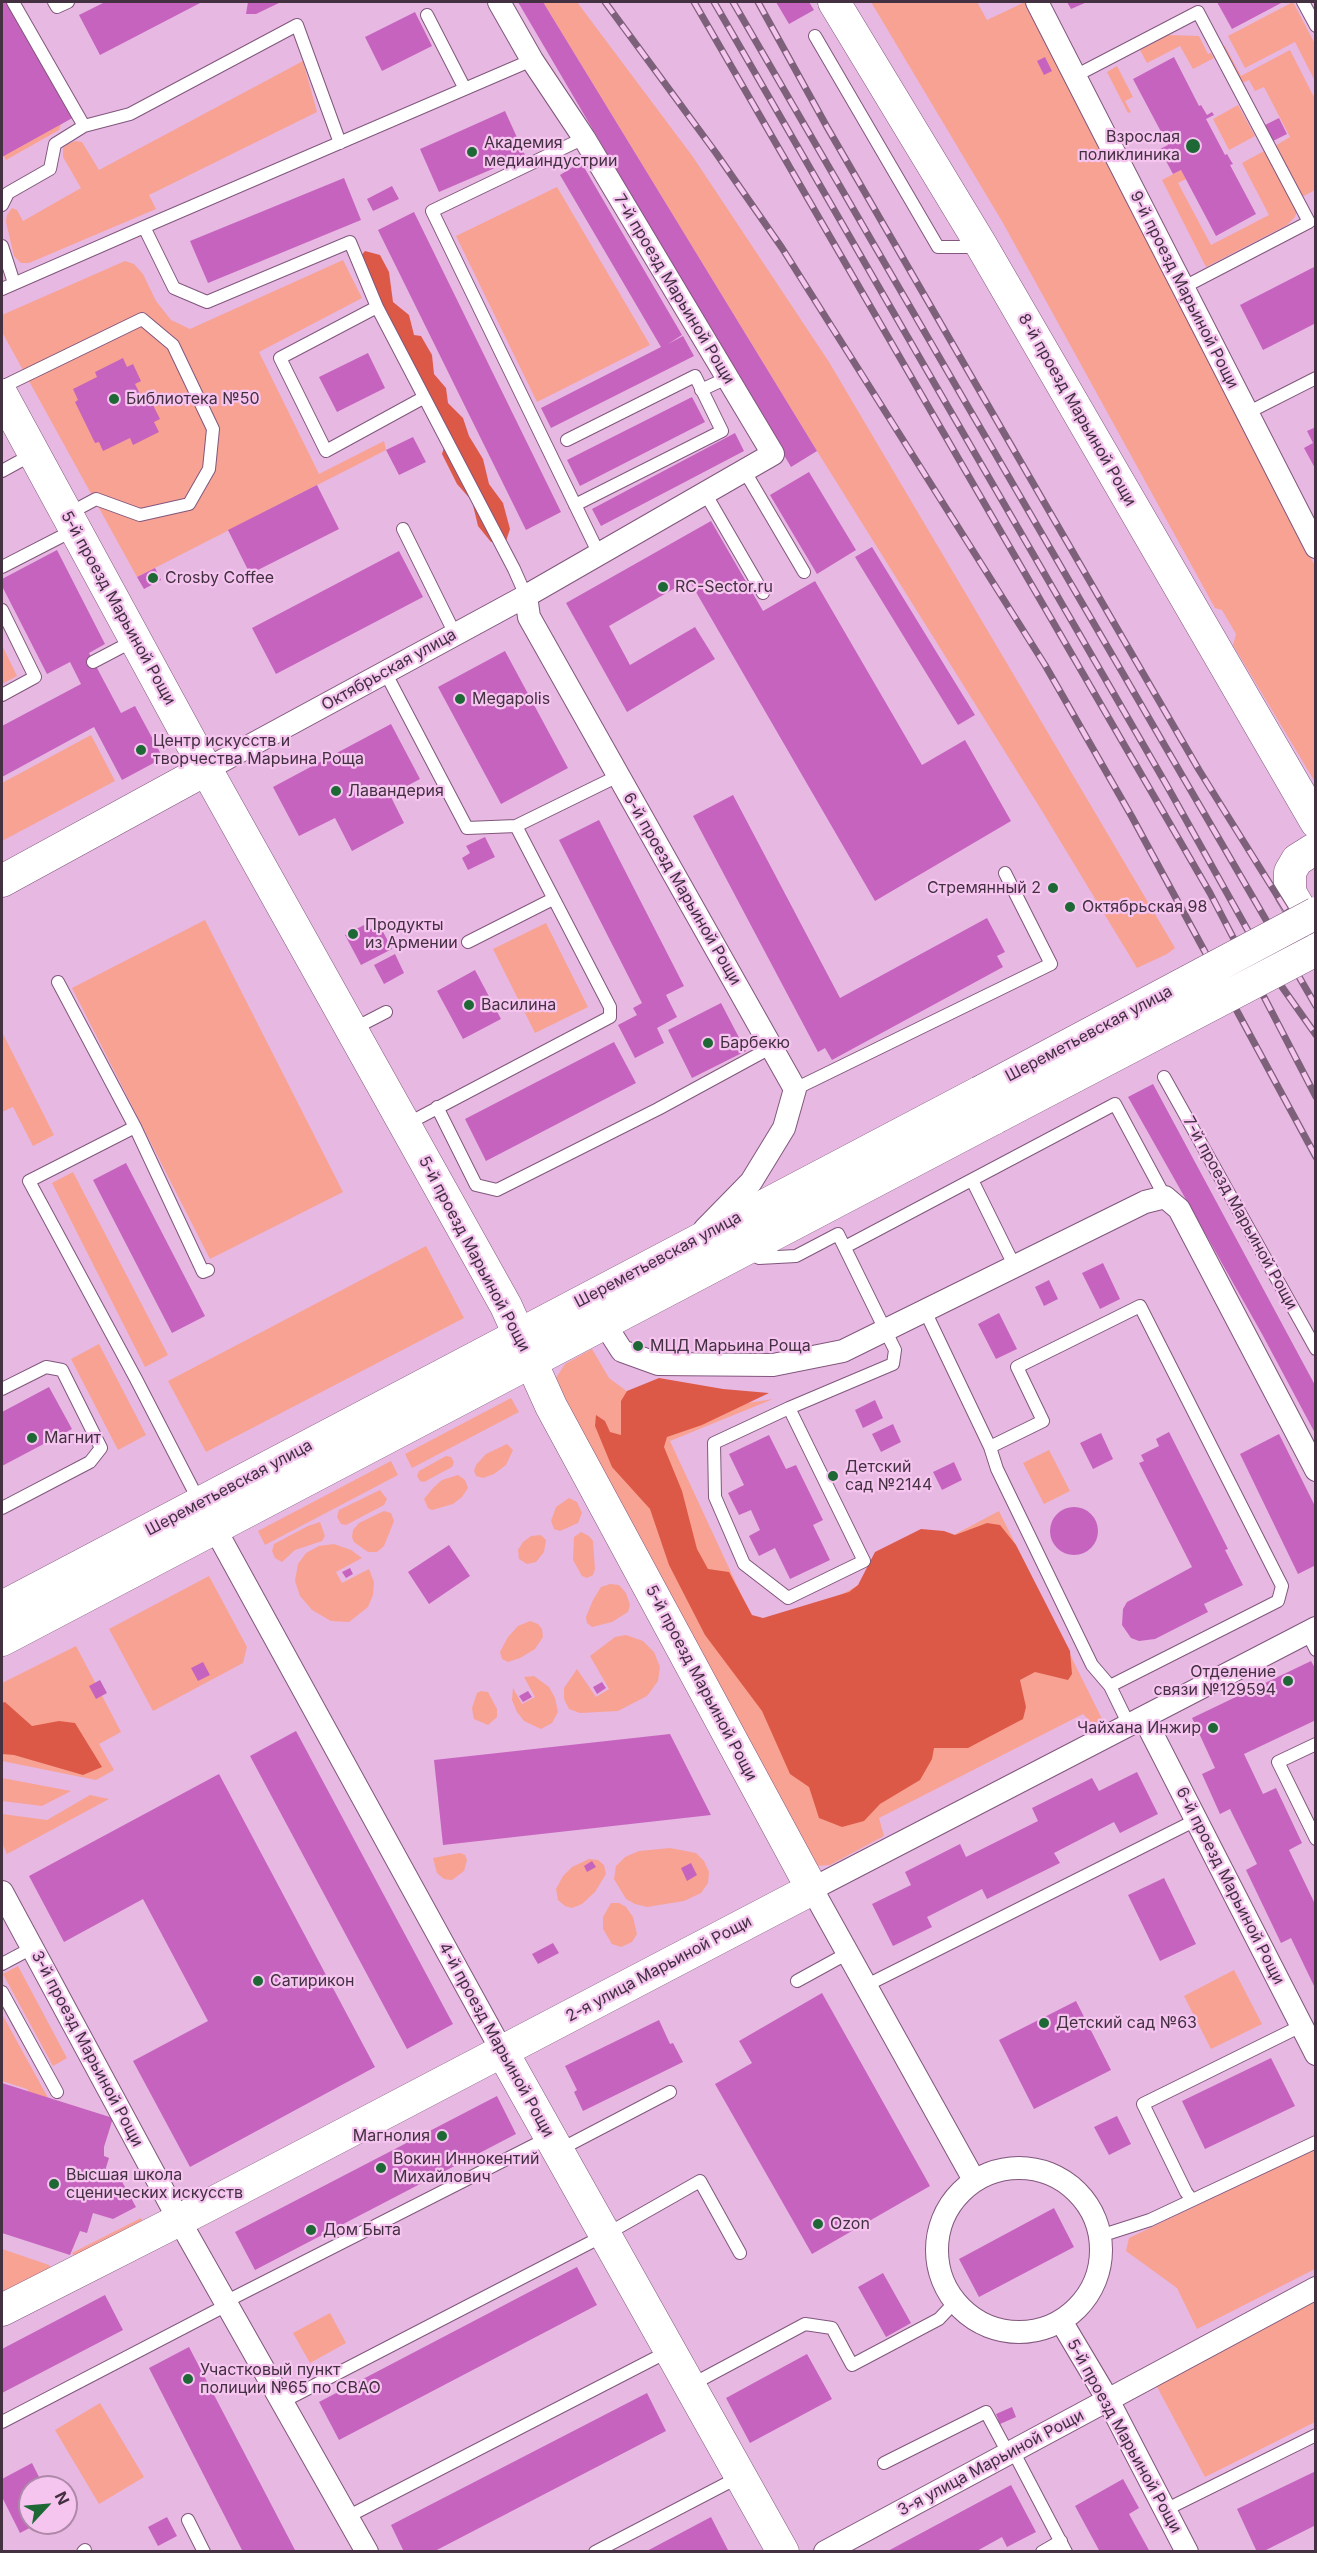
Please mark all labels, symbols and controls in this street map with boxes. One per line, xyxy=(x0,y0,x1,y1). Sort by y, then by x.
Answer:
place label: Взрослая поликлиника xyxy=(1078,127,1180,165)
place label: Академия медиаиндустрии xyxy=(484,133,617,171)
marker: Взрослая поликлиника xyxy=(1184,137,1202,155)
marker: Академия медиаиндустрии xyxy=(465,145,479,159)
street label: 9-й проезд Марьиной Рощи xyxy=(1126,188,1242,392)
street label: 7-й проезд Марьиной Рощи xyxy=(610,191,738,387)
street label: 8-й проезд Марьиной Рощи xyxy=(1014,310,1140,510)
place label: Библиотека №50 xyxy=(126,389,260,409)
marker: Библиотека №50 xyxy=(107,392,121,406)
street label: 5-й проезд Марьиной Рощи xyxy=(57,508,179,708)
place label: Crosby Coffee xyxy=(165,568,274,588)
marker: Crosby Coffee xyxy=(146,571,160,585)
place label: RC-Sector.ru xyxy=(675,577,773,597)
marker: RC-Sector.ru xyxy=(656,580,670,594)
street label: Октябрьская улица xyxy=(318,625,460,715)
place label: Megapolis xyxy=(472,689,550,709)
marker: Megapolis xyxy=(453,692,467,706)
place label: Центр искусств и творчества Марьина Роща xyxy=(153,731,364,769)
marker: Центр искусств и творчества Марьина Роща xyxy=(134,743,148,757)
place label: Лавандерия xyxy=(348,781,444,801)
marker: Лавандерия xyxy=(329,784,343,798)
street label: 6-й проезд Марьиной Рощи xyxy=(619,789,745,989)
place label: Стремянный 2 xyxy=(927,878,1041,898)
marker: Стремянный 2 xyxy=(1046,881,1060,895)
place label: Октябрьская 98 xyxy=(1082,897,1207,917)
marker: Октябрьская 98 xyxy=(1063,900,1077,914)
place label: Продукты из Армении xyxy=(365,915,458,953)
marker: Продукты из Армении xyxy=(346,927,360,941)
street label: Шереметьевская улица xyxy=(1002,982,1176,1086)
place label: Василина xyxy=(481,995,556,1015)
marker: Василина xyxy=(462,998,476,1012)
place label: Барбекю xyxy=(720,1033,790,1053)
marker: Барбекю xyxy=(701,1036,715,1050)
street label: 7-й проезд Марьиной Рощи xyxy=(1179,1113,1301,1313)
street label: 5-й проезд Марьиной Рощи xyxy=(414,1153,534,1355)
street label: Шереметьевская улица xyxy=(571,1208,745,1312)
place label: МЦД Марьина Роща xyxy=(650,1336,811,1356)
marker: МЦД Марьина Роща xyxy=(631,1339,645,1353)
place label: Магнит xyxy=(44,1428,101,1448)
marker: Магнит xyxy=(25,1431,39,1445)
street label: Шереметьевская улица xyxy=(142,1436,316,1540)
place label: Детский сад №2144 xyxy=(845,1457,932,1495)
marker: Детский сад №2144 xyxy=(826,1469,840,1483)
street label: 5-й проезд Марьиной Рощи xyxy=(641,1582,761,1784)
place label: Отделение связи №129594 xyxy=(1153,1662,1276,1700)
marker: Отделение связи №129594 xyxy=(1281,1674,1295,1688)
place label: Чайхана Инжир xyxy=(1077,1718,1201,1738)
marker: Чайхана Инжир xyxy=(1206,1721,1220,1735)
street label: 6-й проезд Марьиной Рощи xyxy=(1172,1784,1288,1988)
street label: 2-я улица Марьиной Рощи xyxy=(563,1912,755,2026)
street label: 4-й проезд Марьиной Рощи xyxy=(434,1939,558,2141)
street label: 3-й проезд Марьиной Рощи xyxy=(27,1948,147,2150)
place label: Сатирикон xyxy=(270,1971,354,1991)
marker: Сатирикон xyxy=(251,1974,265,1988)
place label: Детский сад №63 xyxy=(1056,2013,1197,2033)
marker: Детский сад №63 xyxy=(1037,2016,1051,2030)
place label: Магнолия xyxy=(353,2126,430,2146)
marker: Магнолия xyxy=(435,2129,449,2143)
place label: Вокин Иннокентий Михайлович xyxy=(393,2149,539,2187)
marker: Вокин Иннокентий Михайлович xyxy=(374,2161,388,2175)
place label: Высшая школа сценических искусств xyxy=(66,2165,243,2203)
marker: Высшая школа сценических искусств xyxy=(47,2177,61,2191)
place label: Ozon xyxy=(830,2214,870,2234)
marker: Ozon xyxy=(811,2217,825,2231)
place label: Дом Быта xyxy=(323,2220,401,2240)
marker: Дом Быта xyxy=(304,2223,318,2237)
street label: 5-й проезд Марьиной Рощи xyxy=(1063,2336,1185,2536)
place label: Участковый пункт полиции №65 по СВАО xyxy=(200,2360,381,2398)
marker: Участковый пункт полиции №65 по СВАО xyxy=(181,2372,195,2386)
street label: 3-я улица Марьиной Рощи xyxy=(895,2406,1087,2520)
north arrow xyxy=(18,2475,78,2535)
text: N xyxy=(51,2488,74,2508)

